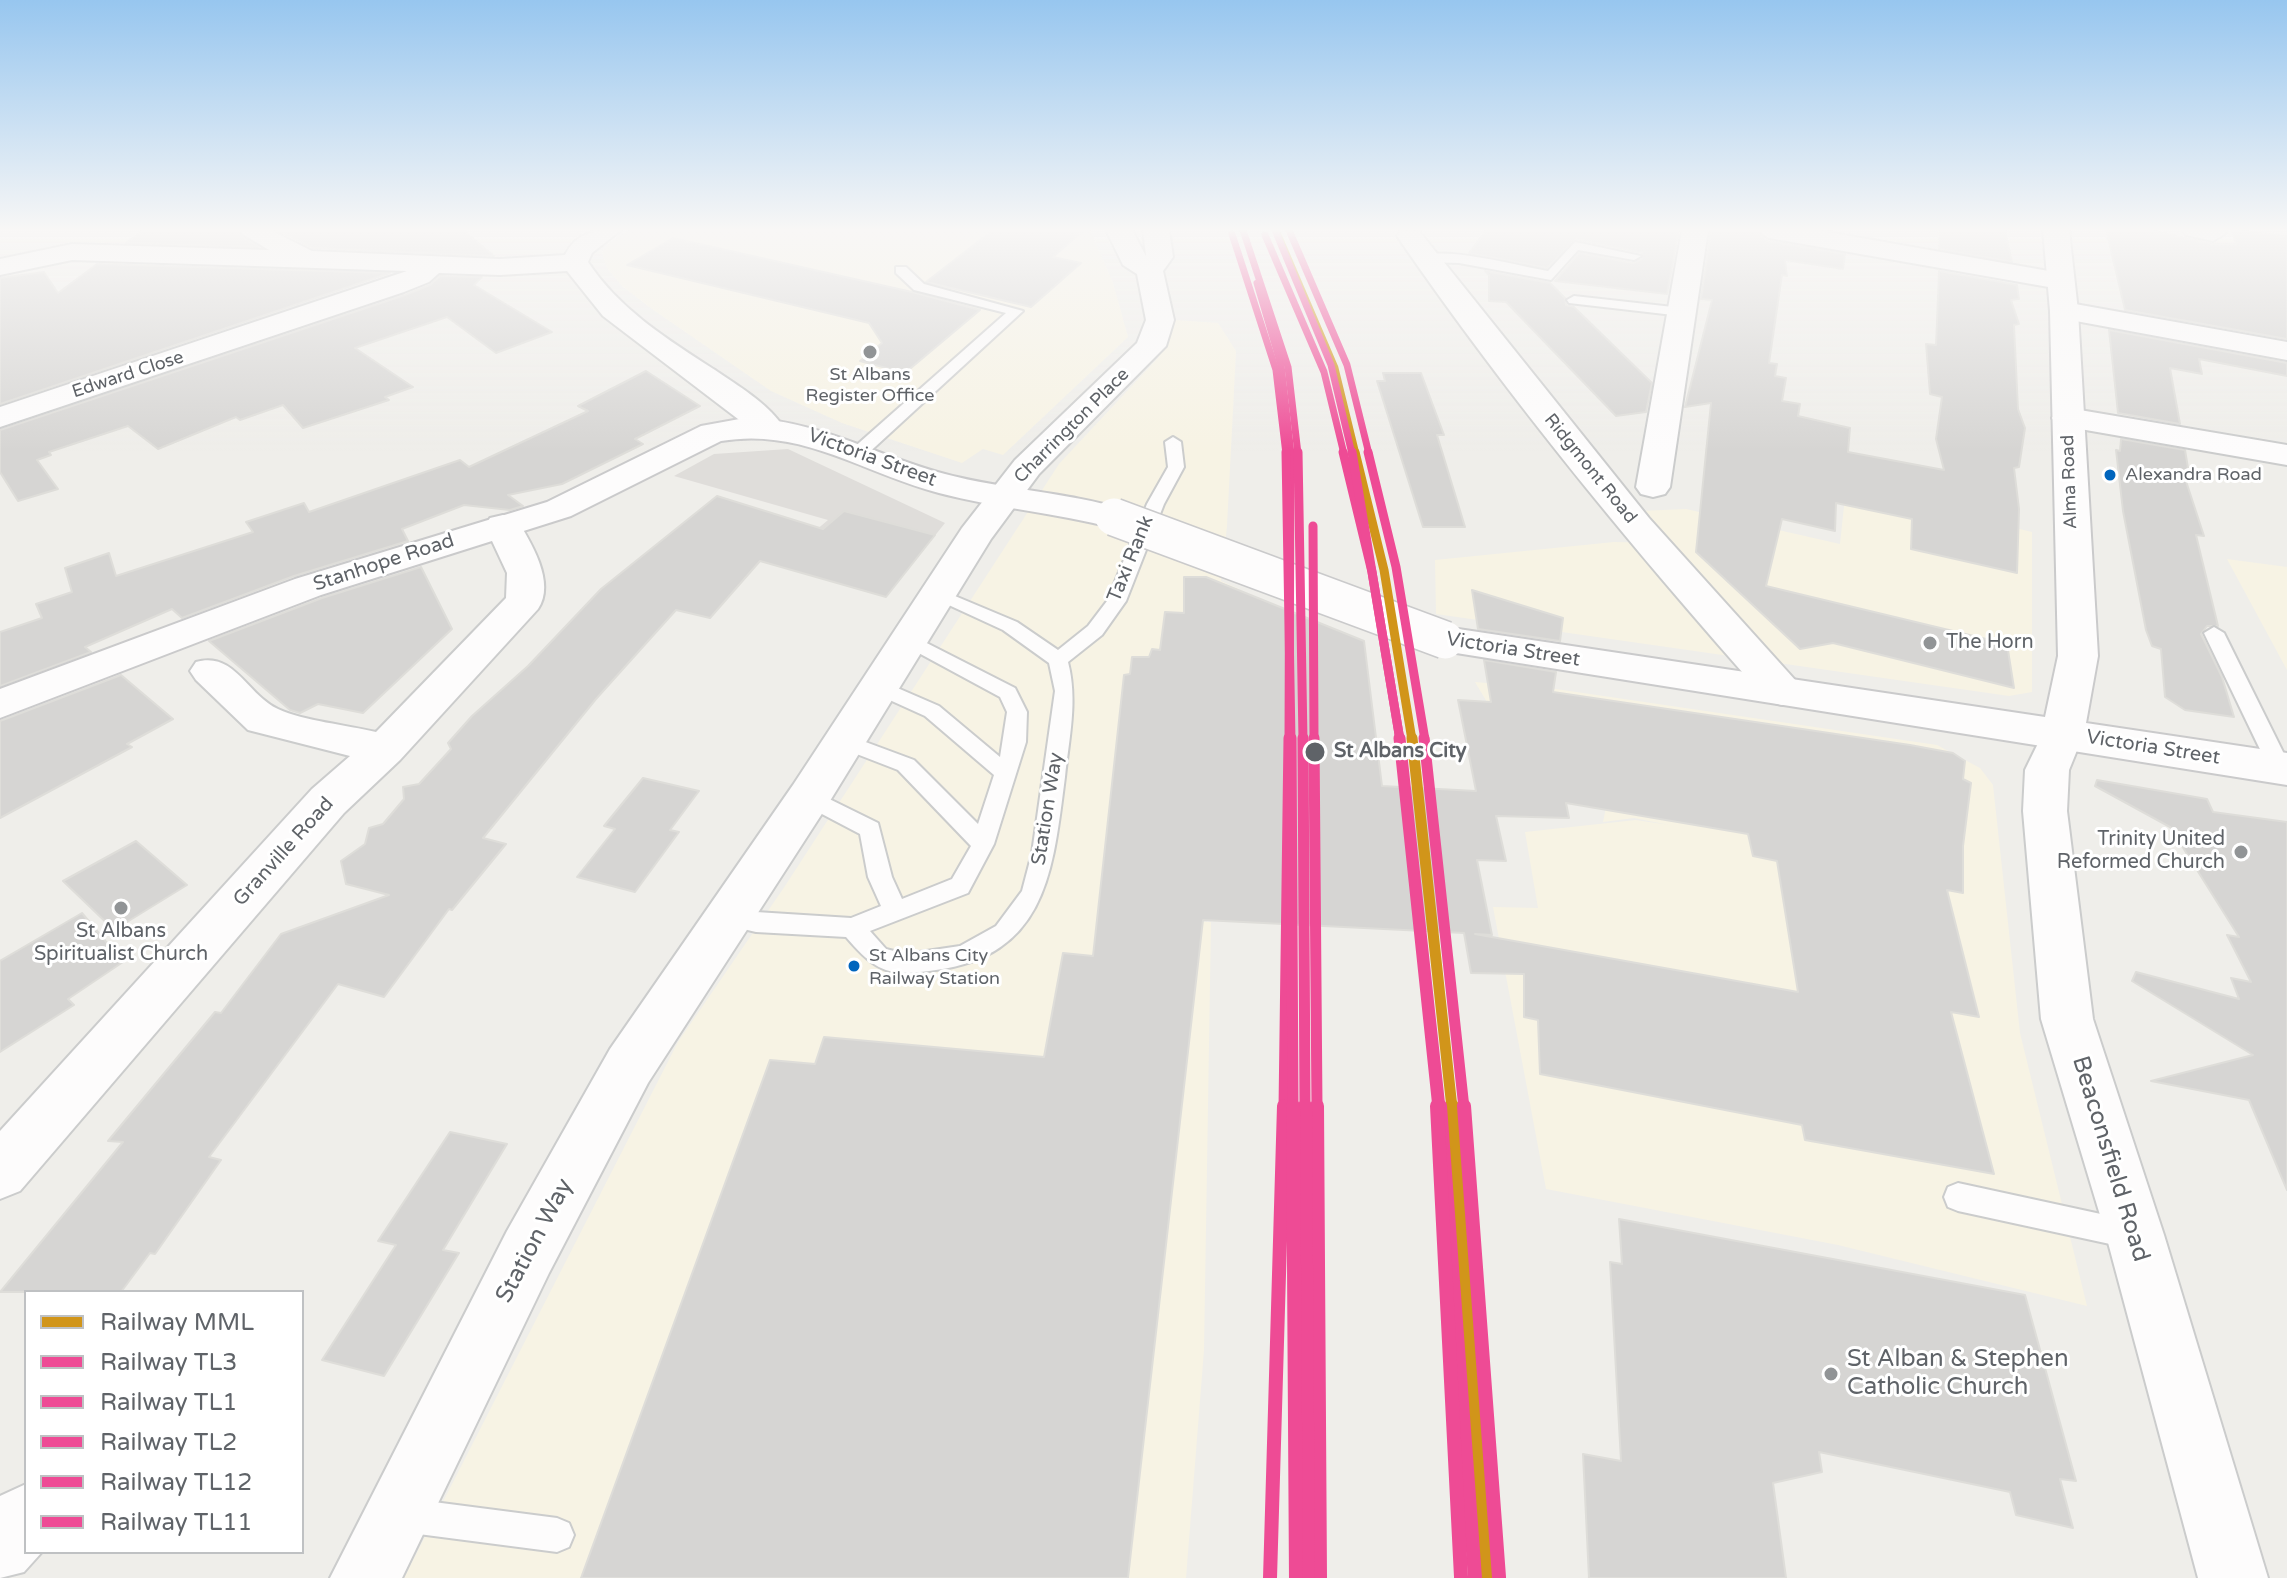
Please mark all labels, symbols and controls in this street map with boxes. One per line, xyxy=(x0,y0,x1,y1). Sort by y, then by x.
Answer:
marker: St Albans Register Office xyxy=(861,343,879,361)
street label: Edward Close xyxy=(69,347,187,403)
place label: St Albans Register Office xyxy=(806,364,934,406)
street label: Charrington Place xyxy=(1010,364,1134,488)
street label: Ridgmont Road xyxy=(1539,410,1641,528)
street label: Victoria Street xyxy=(804,424,940,492)
street label: Alma Road xyxy=(2058,434,2082,530)
place label: Alexandra Road xyxy=(2125,464,2262,486)
marker: Alexandra Road xyxy=(2102,467,2118,483)
street label: Taxi Rank xyxy=(1103,512,1159,606)
street label: Stanhope Road xyxy=(311,529,457,597)
street label: Victoria Street xyxy=(1444,628,1582,672)
place label: The Horn xyxy=(1946,631,2034,655)
marker: The Horn xyxy=(1921,634,1939,652)
street label: Victoria Street xyxy=(2084,726,2222,770)
marker: St Albans City xyxy=(1303,740,1327,764)
place label: St Albans City xyxy=(1334,740,1466,764)
street label: Station Way xyxy=(1027,751,1069,867)
street label: Granville Road xyxy=(229,793,339,911)
place label: Trinity United Reformed Church xyxy=(2057,828,2225,875)
marker: Trinity United Reformed Church xyxy=(2232,843,2250,861)
marker: St Albans Spiritualist Church xyxy=(112,899,130,917)
place label: St Albans Spiritualist Church xyxy=(34,920,208,967)
place label: St Albans City Railway Station xyxy=(869,945,1000,988)
marker: St Albans City Railway Station xyxy=(846,958,862,974)
street label: Beaconsfield Road xyxy=(2065,1053,2155,1265)
street label: Station Way xyxy=(490,1174,580,1308)
legend xyxy=(24,1290,304,1554)
text: Railway MML xyxy=(100,1308,254,1337)
place label: St Alban & Stephen Catholic Church xyxy=(1847,1346,2068,1402)
text: Railway TL3 xyxy=(100,1348,237,1377)
marker: St Alban & Stephen Catholic Church xyxy=(1822,1365,1840,1383)
text: Railway TL1 xyxy=(100,1388,237,1417)
text: Railway TL2 xyxy=(100,1428,237,1457)
text: Railway TL12 xyxy=(100,1468,252,1497)
text: Railway TL11 xyxy=(100,1508,252,1537)

